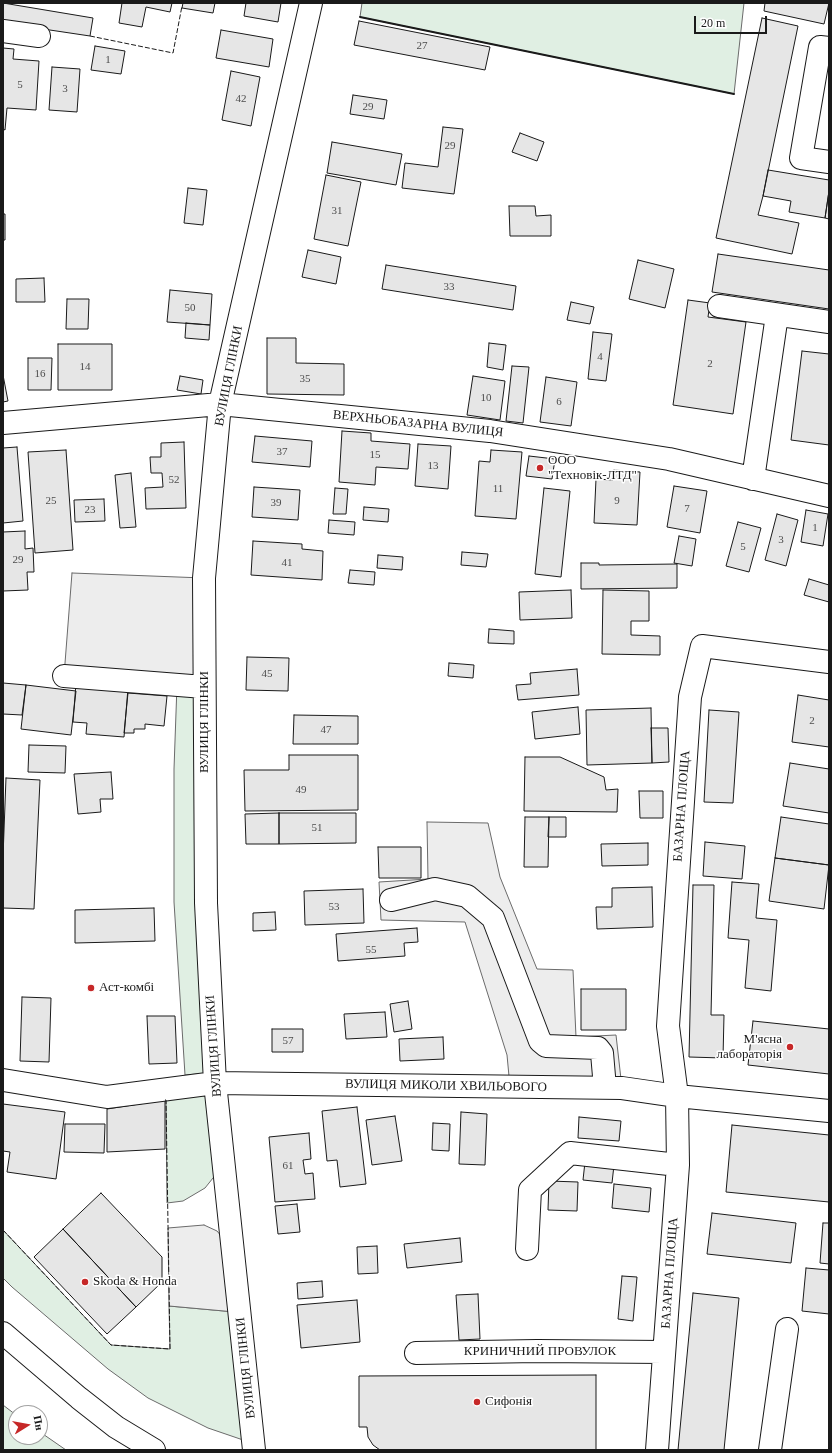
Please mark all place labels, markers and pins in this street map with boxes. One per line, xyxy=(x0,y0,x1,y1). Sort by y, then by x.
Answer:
place label: ООО "Техновік-ЛТД" xyxy=(548,453,637,484)
marker: ООО "Техновік-ЛТД" xyxy=(535,463,545,473)
place label: Аст-комбі xyxy=(99,980,154,996)
marker: Аст-комбі xyxy=(86,983,96,993)
place label: М'ясна лабораторія xyxy=(717,1032,782,1063)
marker: М'ясна лабораторія xyxy=(785,1042,795,1052)
place label: Skoda & Honda xyxy=(93,1274,177,1290)
marker: Skoda & Honda xyxy=(80,1277,90,1287)
place label: Сифонія xyxy=(485,1394,532,1410)
marker: Сифонія xyxy=(472,1397,482,1407)

